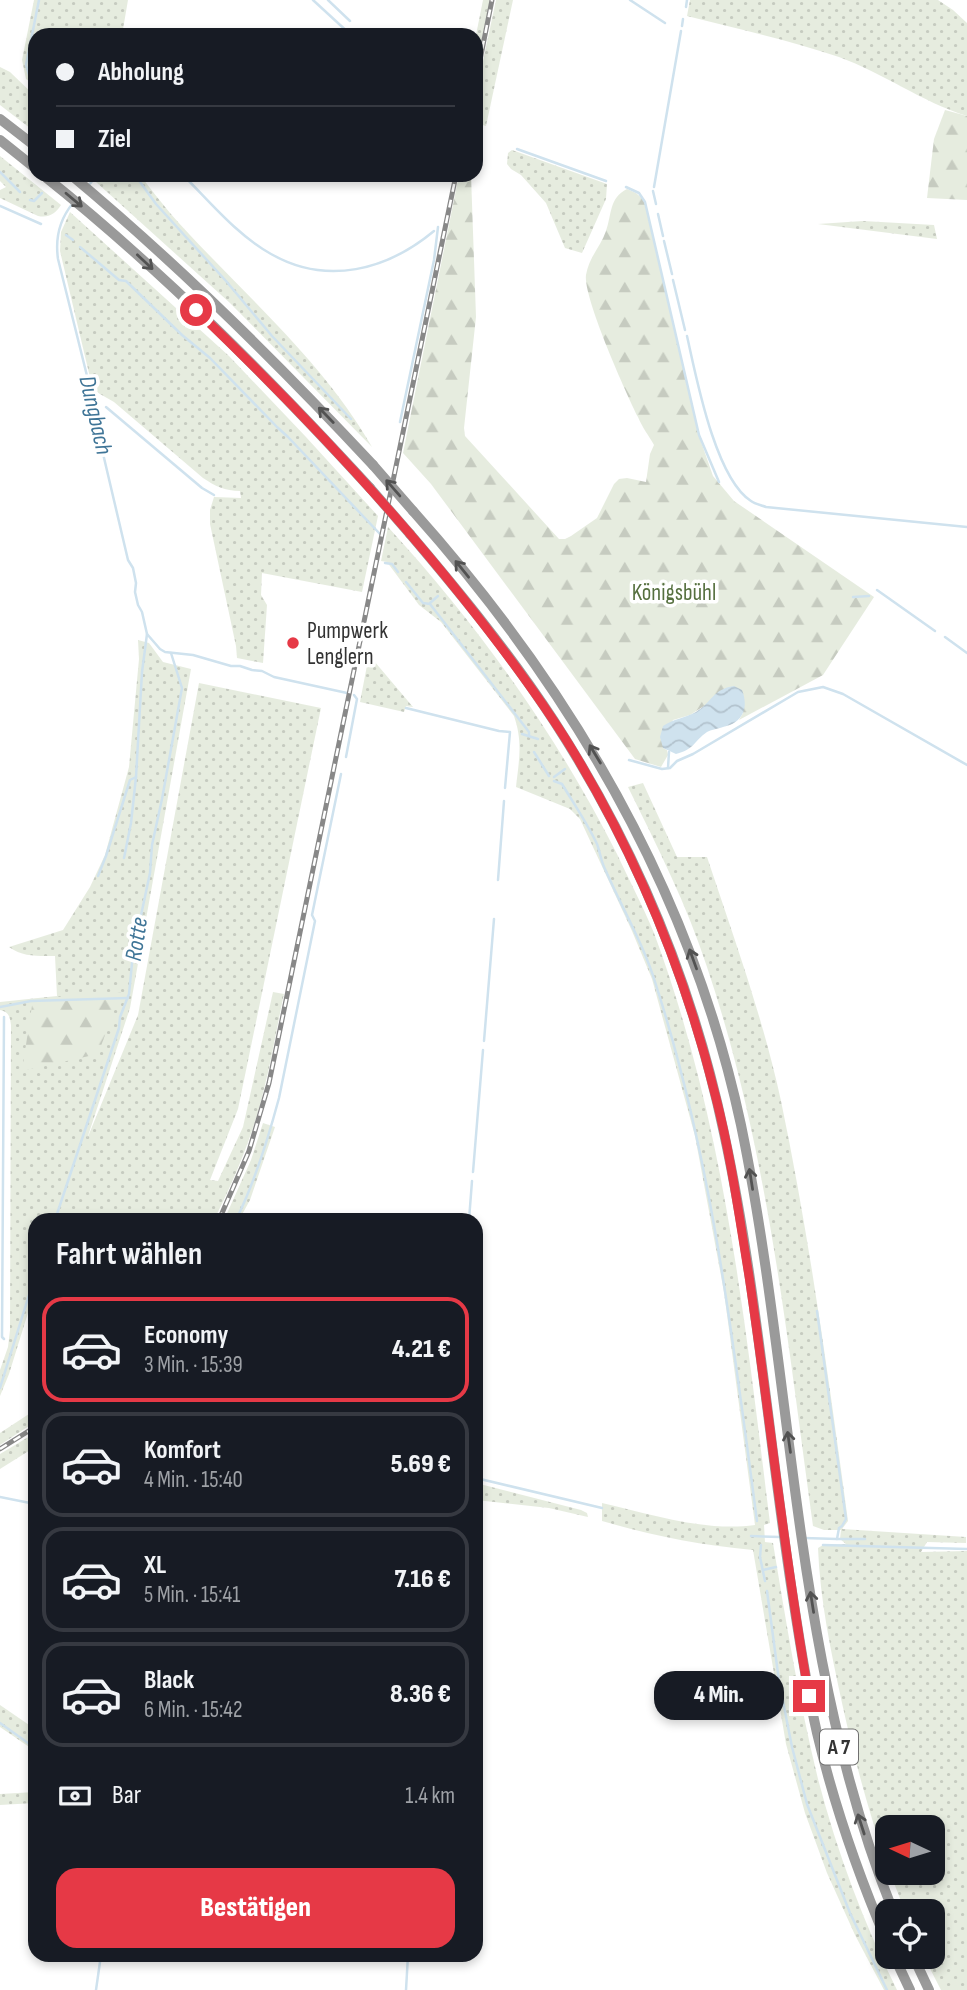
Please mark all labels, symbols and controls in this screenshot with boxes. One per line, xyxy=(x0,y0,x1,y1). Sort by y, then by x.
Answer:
text: Abholung xyxy=(98,57,184,88)
text: Ziel xyxy=(98,124,131,155)
one-way arrow xyxy=(64,192,82,208)
one-way arrow xyxy=(136,254,153,271)
route start xyxy=(180,294,212,326)
water label: Dungbach xyxy=(72,373,119,457)
one-way arrow xyxy=(318,407,335,424)
one-way arrow xyxy=(385,479,401,497)
one-way arrow xyxy=(455,561,470,579)
park label: Königsbühl xyxy=(632,579,716,607)
place label: Pumpwerk Lenglern xyxy=(307,617,388,671)
marker: Pumpwerk Lenglern xyxy=(285,635,301,651)
one-way arrow xyxy=(588,745,602,765)
water label: Rotte xyxy=(119,915,154,963)
one-way arrow xyxy=(686,949,698,971)
one-way arrow xyxy=(744,1168,757,1191)
text: Fahrt wählen xyxy=(56,1235,202,1274)
icon: car xyxy=(60,1318,123,1381)
text: Economy xyxy=(144,1320,228,1351)
text: 4.21 € xyxy=(392,1334,451,1365)
text: 3 Min. · 15:39 xyxy=(144,1351,243,1379)
one-way arrow xyxy=(782,1431,795,1454)
icon: car xyxy=(60,1433,123,1496)
text: Komfort xyxy=(144,1435,221,1466)
text: 5.69 € xyxy=(391,1449,451,1480)
text: 4 Min. · 15:40 xyxy=(144,1466,243,1494)
icon: car xyxy=(60,1548,123,1611)
text: XL xyxy=(144,1550,166,1581)
text: 7.16 € xyxy=(394,1564,451,1595)
text: 5 Min. · 15:41 xyxy=(144,1581,240,1609)
one-way arrow xyxy=(805,1591,818,1614)
icon: car xyxy=(60,1663,123,1726)
text: Black xyxy=(144,1665,194,1696)
callout: 4 Min. xyxy=(655,1672,784,1720)
text: 8.36 € xyxy=(390,1679,451,1710)
route end xyxy=(793,1680,825,1712)
text: 4 Min. xyxy=(694,1681,744,1709)
text: 6 Min. · 15:42 xyxy=(144,1696,243,1724)
road number: A 7 xyxy=(820,1730,858,1764)
icon: cash xyxy=(56,1777,94,1815)
text: Bar xyxy=(112,1780,141,1811)
text: 1.4 km xyxy=(405,1782,455,1810)
one-way arrow xyxy=(854,1813,867,1835)
north arrow xyxy=(875,1815,945,1885)
map controls xyxy=(875,1815,945,1969)
button: Bestätigen xyxy=(56,1868,455,1948)
button: locate xyxy=(875,1899,945,1969)

